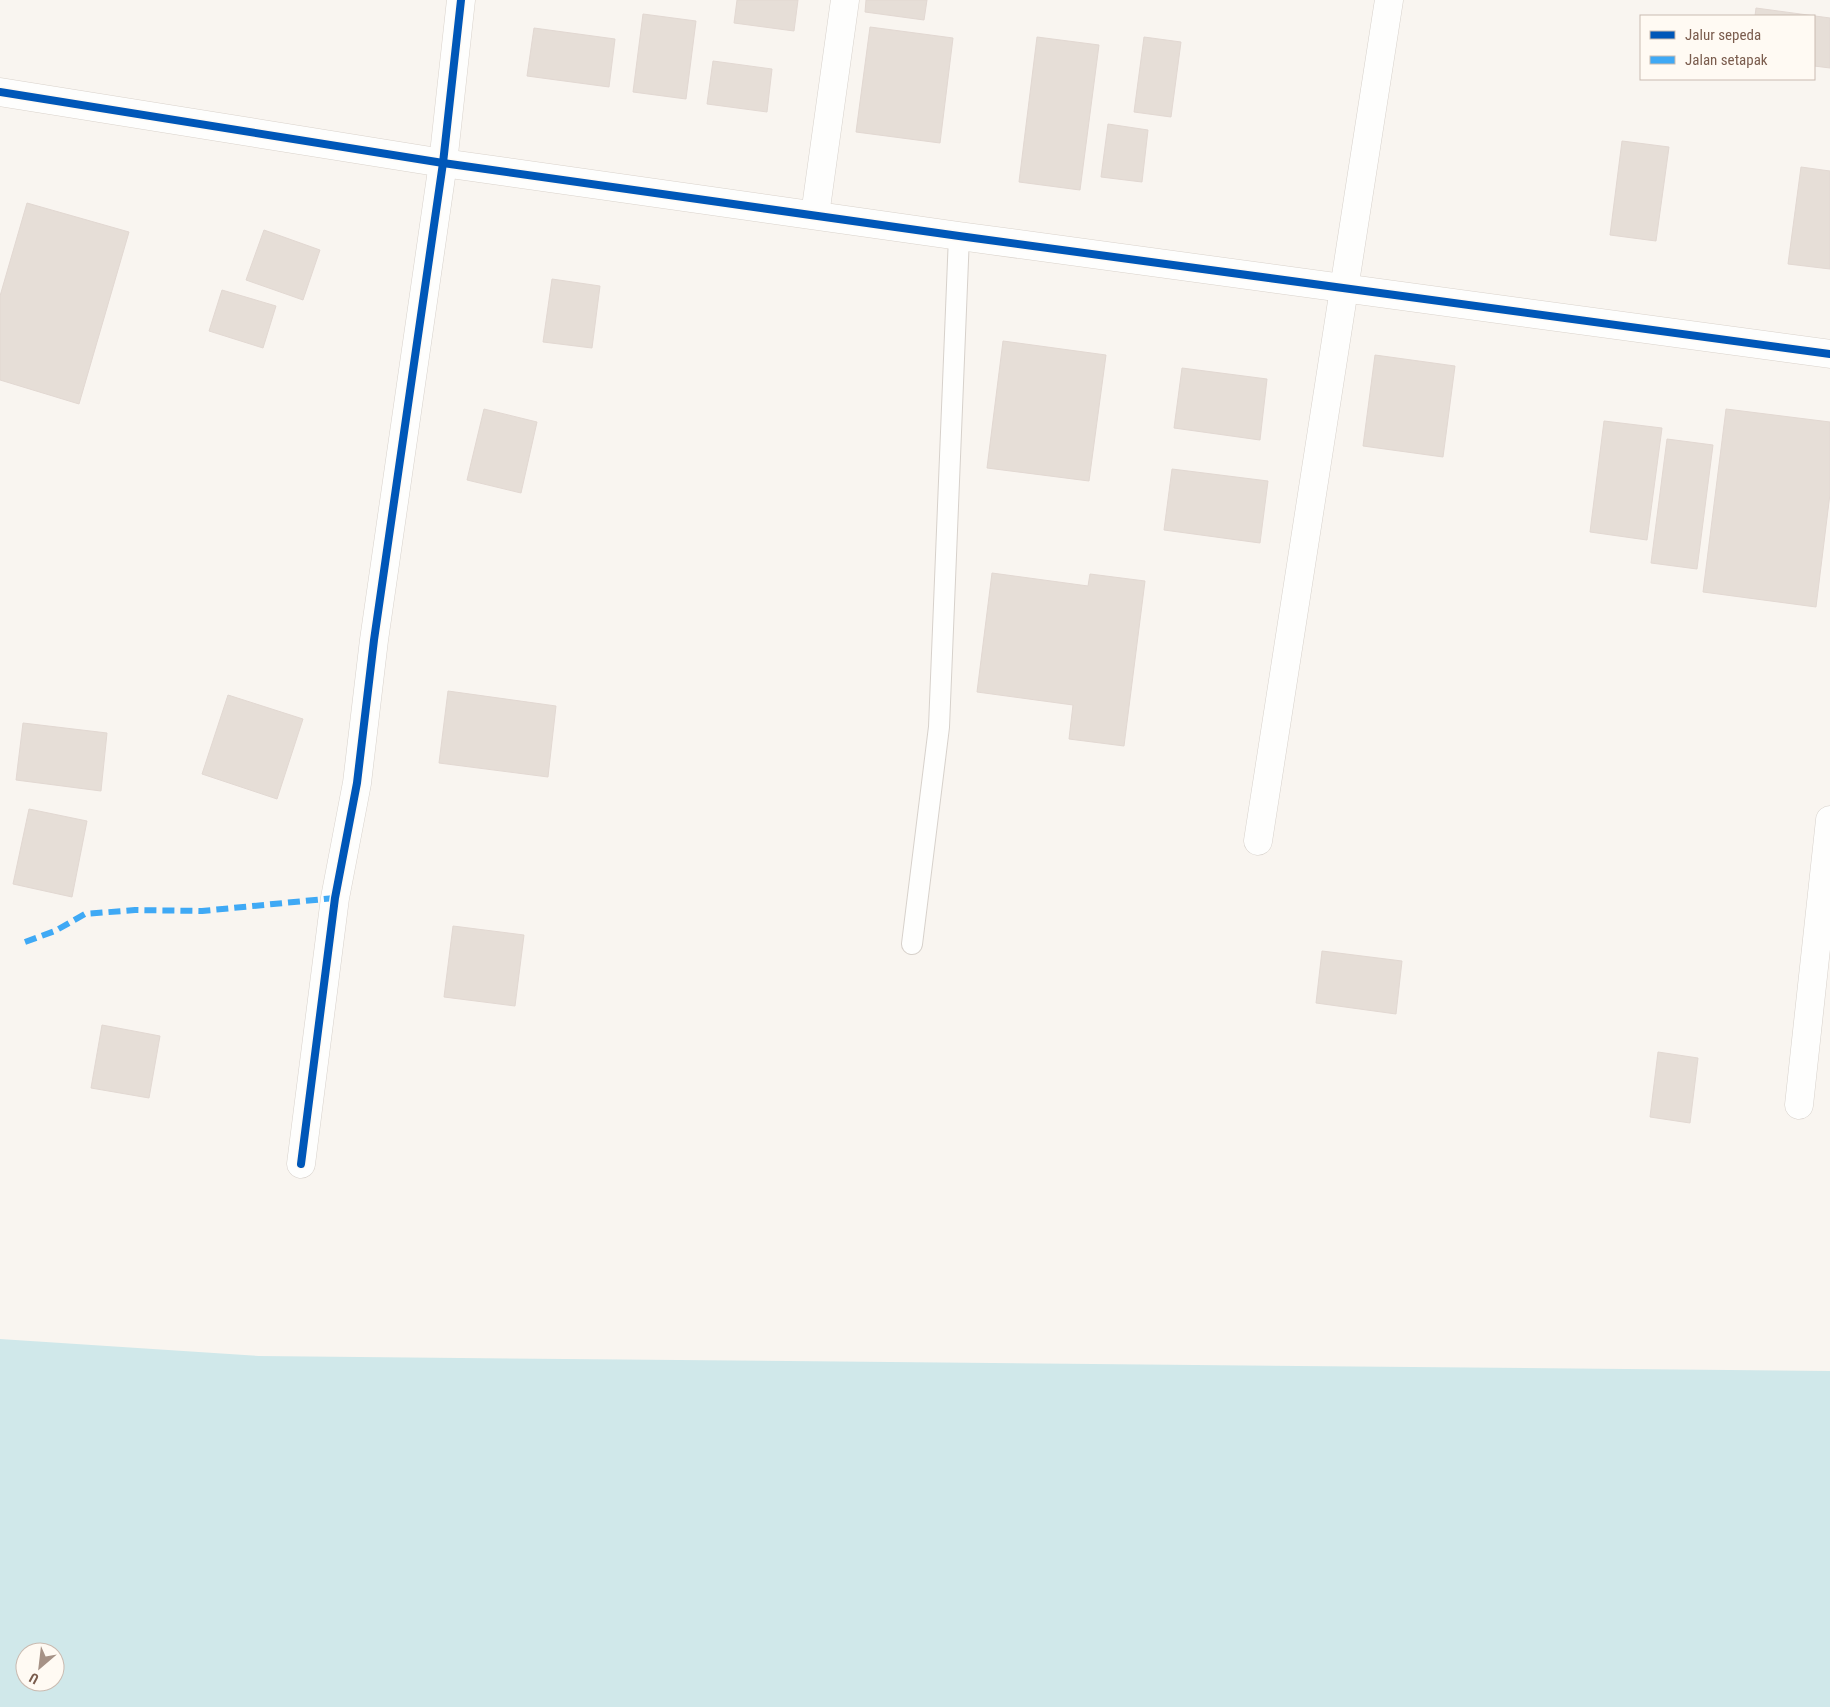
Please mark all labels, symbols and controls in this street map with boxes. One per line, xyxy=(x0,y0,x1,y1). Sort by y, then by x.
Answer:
legend xyxy=(1640,15,1815,80)
text: Jalur sepeda xyxy=(1685,26,1761,44)
text: Jalan setapak xyxy=(1685,51,1768,69)
north arrow xyxy=(15,1642,65,1692)
text: U xyxy=(27,1670,41,1687)

